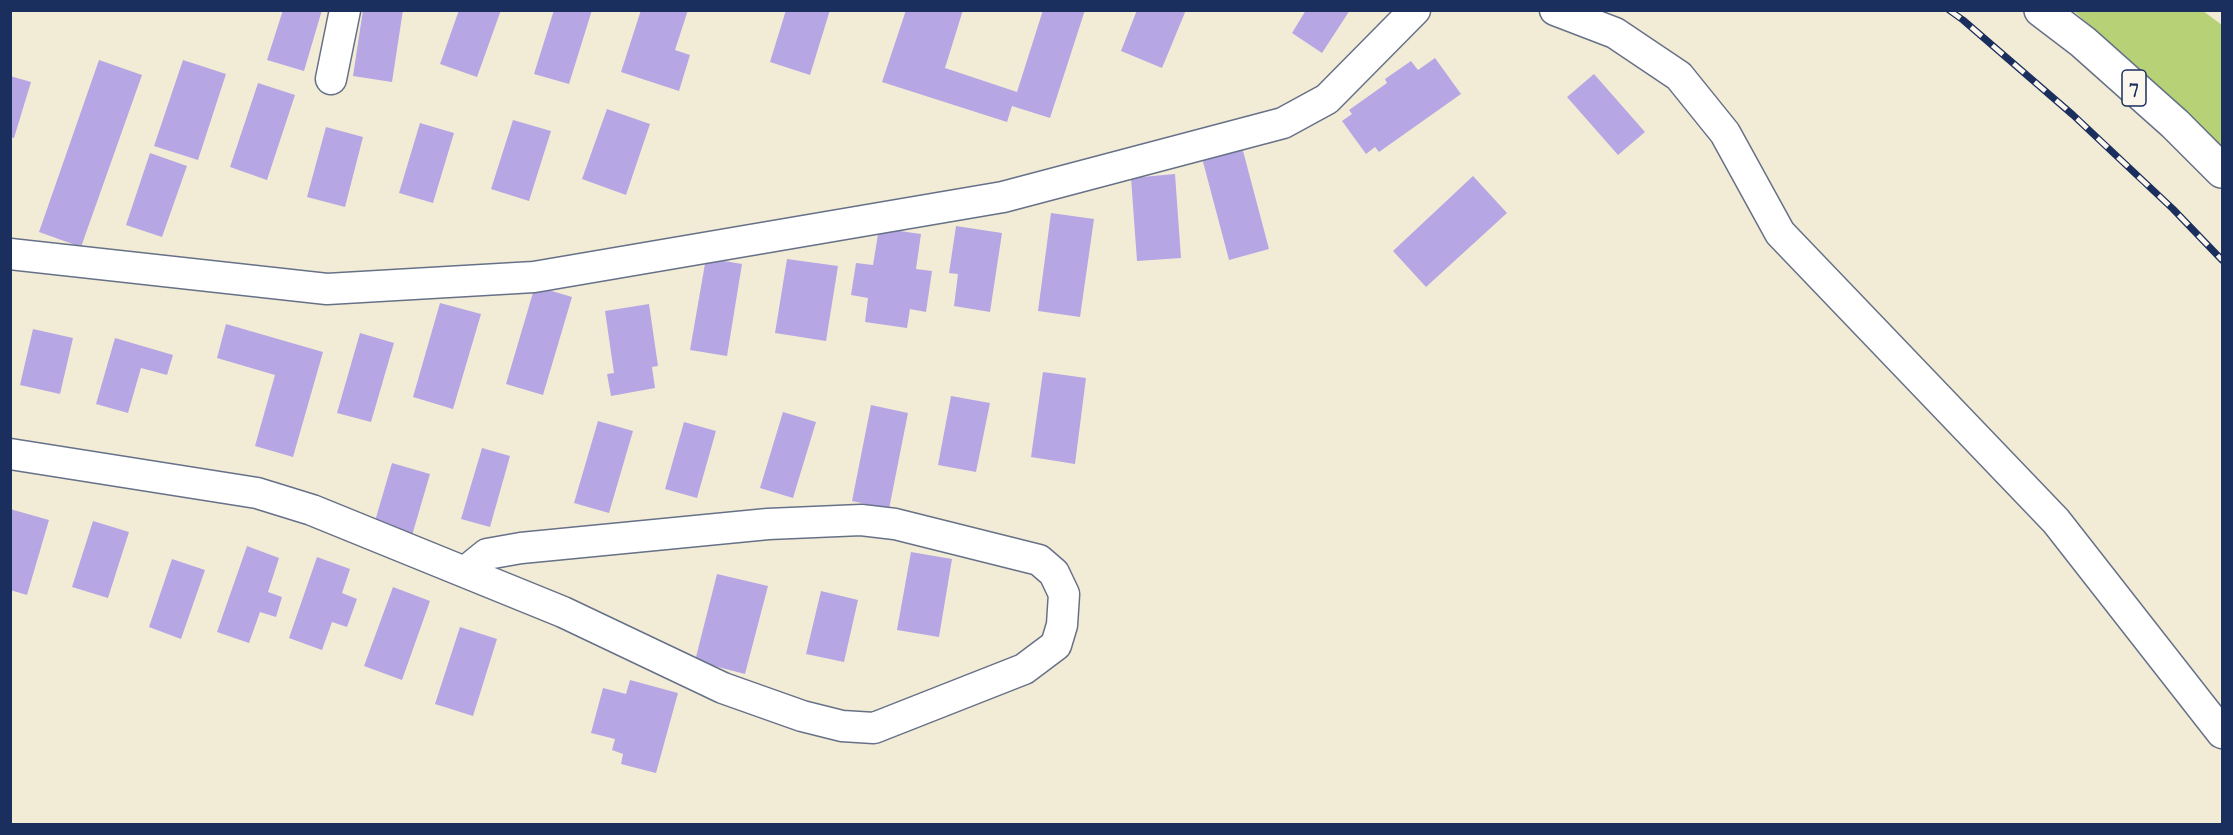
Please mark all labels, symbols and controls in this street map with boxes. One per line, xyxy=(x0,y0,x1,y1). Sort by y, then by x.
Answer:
road number: 7 xyxy=(2122,70,2146,106)

